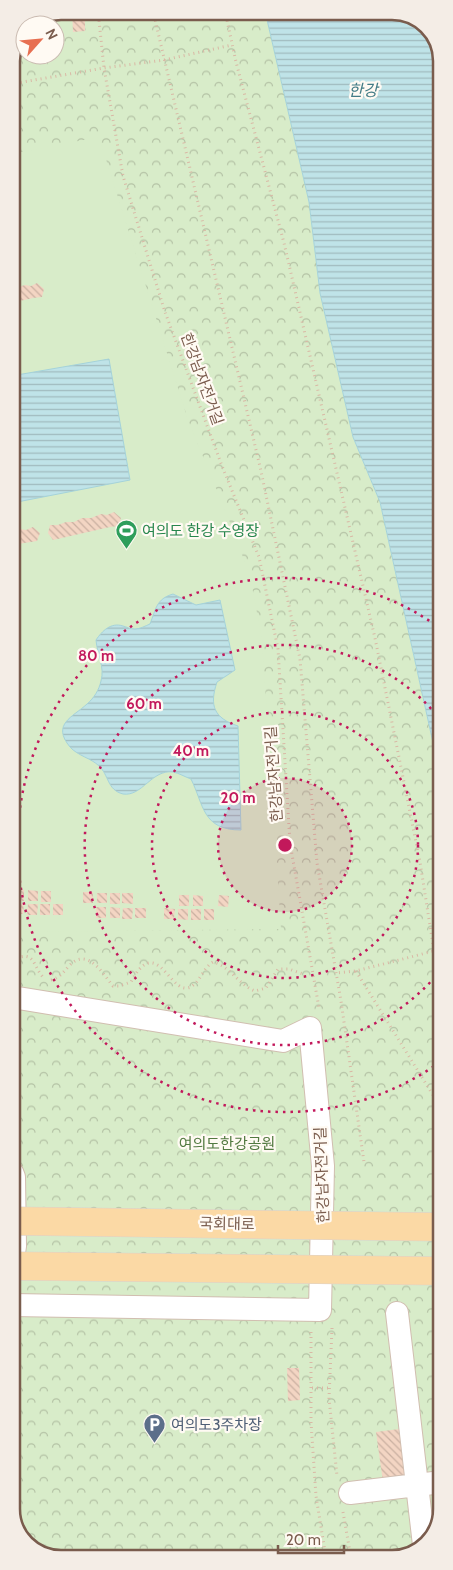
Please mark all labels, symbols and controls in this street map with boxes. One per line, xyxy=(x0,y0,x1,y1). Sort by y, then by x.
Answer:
north arrow xyxy=(15,15,65,65)
text: N xyxy=(41,26,62,43)
water label: 한강 xyxy=(348,81,380,100)
street label: 한강남자전거길 xyxy=(177,331,227,427)
sports icon: 여의도 한강 수영장 xyxy=(114,519,138,550)
place label: 여의도 한강 수영장 xyxy=(142,522,259,540)
text: 80 m xyxy=(78,647,114,665)
text: 60 m xyxy=(126,695,162,713)
street label: 한강남자전거길 xyxy=(262,725,286,823)
text: 40 m xyxy=(173,742,209,760)
text: 20 m xyxy=(221,789,255,807)
centre of rings xyxy=(276,836,294,854)
street label: 한강남자전거길 xyxy=(311,1126,333,1224)
park label: 여의도한강공원 xyxy=(179,1135,275,1153)
street label: 국회대로 xyxy=(199,1215,255,1233)
parking icon: 여의도3주차장 xyxy=(143,1413,167,1444)
place label: 여의도3주차장 xyxy=(171,1416,262,1434)
scale bar xyxy=(278,1522,344,1554)
text: 20 m xyxy=(286,1531,321,1549)

